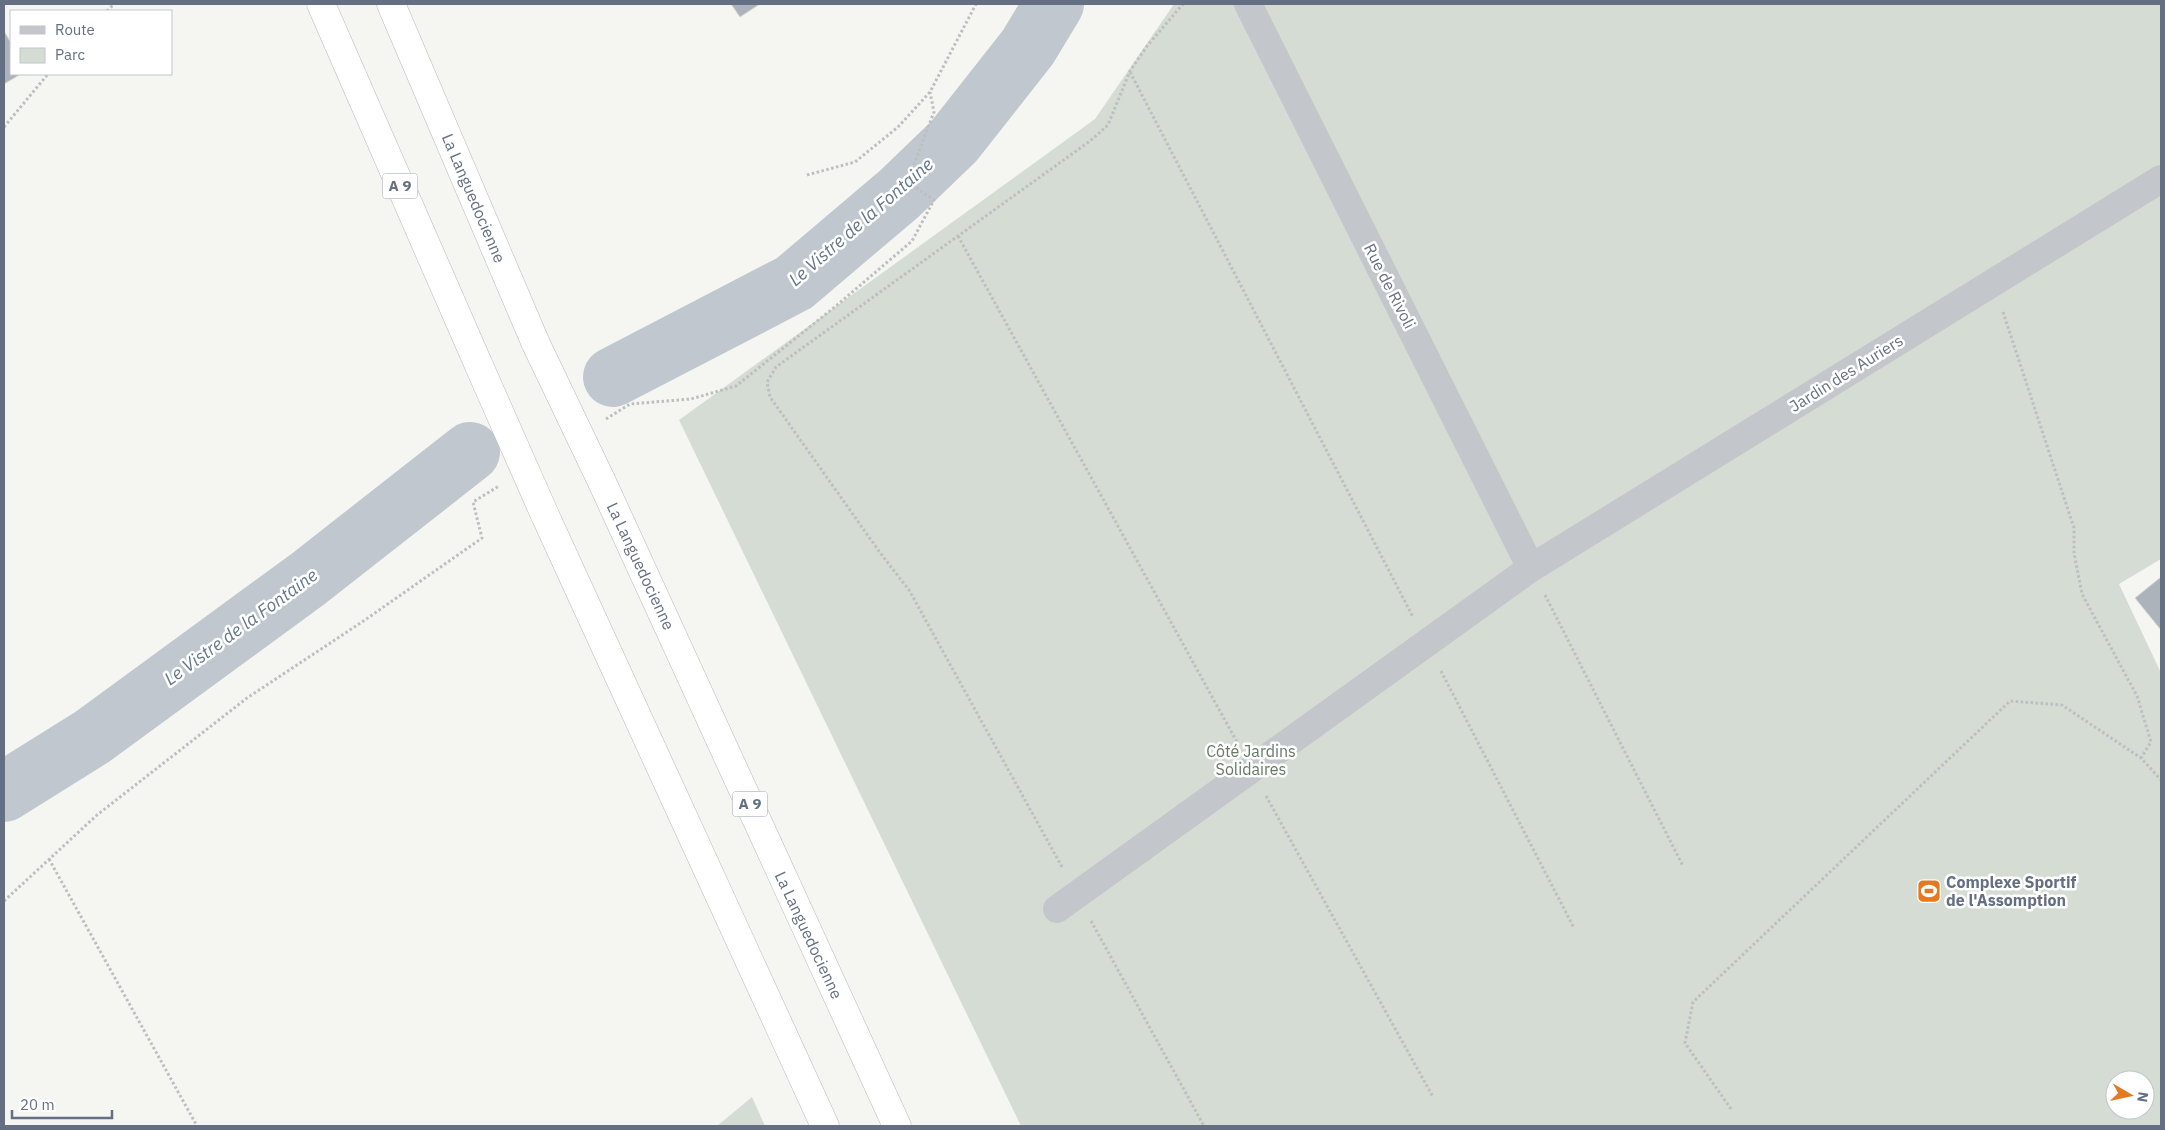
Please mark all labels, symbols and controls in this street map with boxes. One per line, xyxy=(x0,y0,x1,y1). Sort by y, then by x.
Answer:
legend xyxy=(10,10,172,75)
text: Route xyxy=(55,20,95,39)
text: Parc xyxy=(55,45,85,64)
street label: La Languedocienne xyxy=(438,130,510,266)
water label: Le Vistre de la Fontaine xyxy=(784,153,938,291)
road number: A 9 xyxy=(382,174,418,198)
street label: Rue de Rivoli xyxy=(1360,240,1420,332)
street label: Jardin des Auriers xyxy=(1786,330,1906,416)
street label: La Languedocienne xyxy=(603,499,679,633)
water label: Le Vistre de la Fontaine xyxy=(159,563,322,690)
park label: Côté Jardins Solidaires xyxy=(1206,741,1296,779)
road number: A 9 xyxy=(732,792,768,816)
street label: La Languedocienne xyxy=(771,868,847,1002)
place label: Complexe Sportif de l'Assomption xyxy=(1946,872,2076,910)
sports icon: Complexe Sportif de l'Assomption xyxy=(1916,878,1942,904)
north arrow xyxy=(2105,1070,2155,1120)
scale bar xyxy=(12,1088,112,1120)
text: N xyxy=(2133,1091,2153,1103)
text: 20 m xyxy=(20,1095,55,1114)

